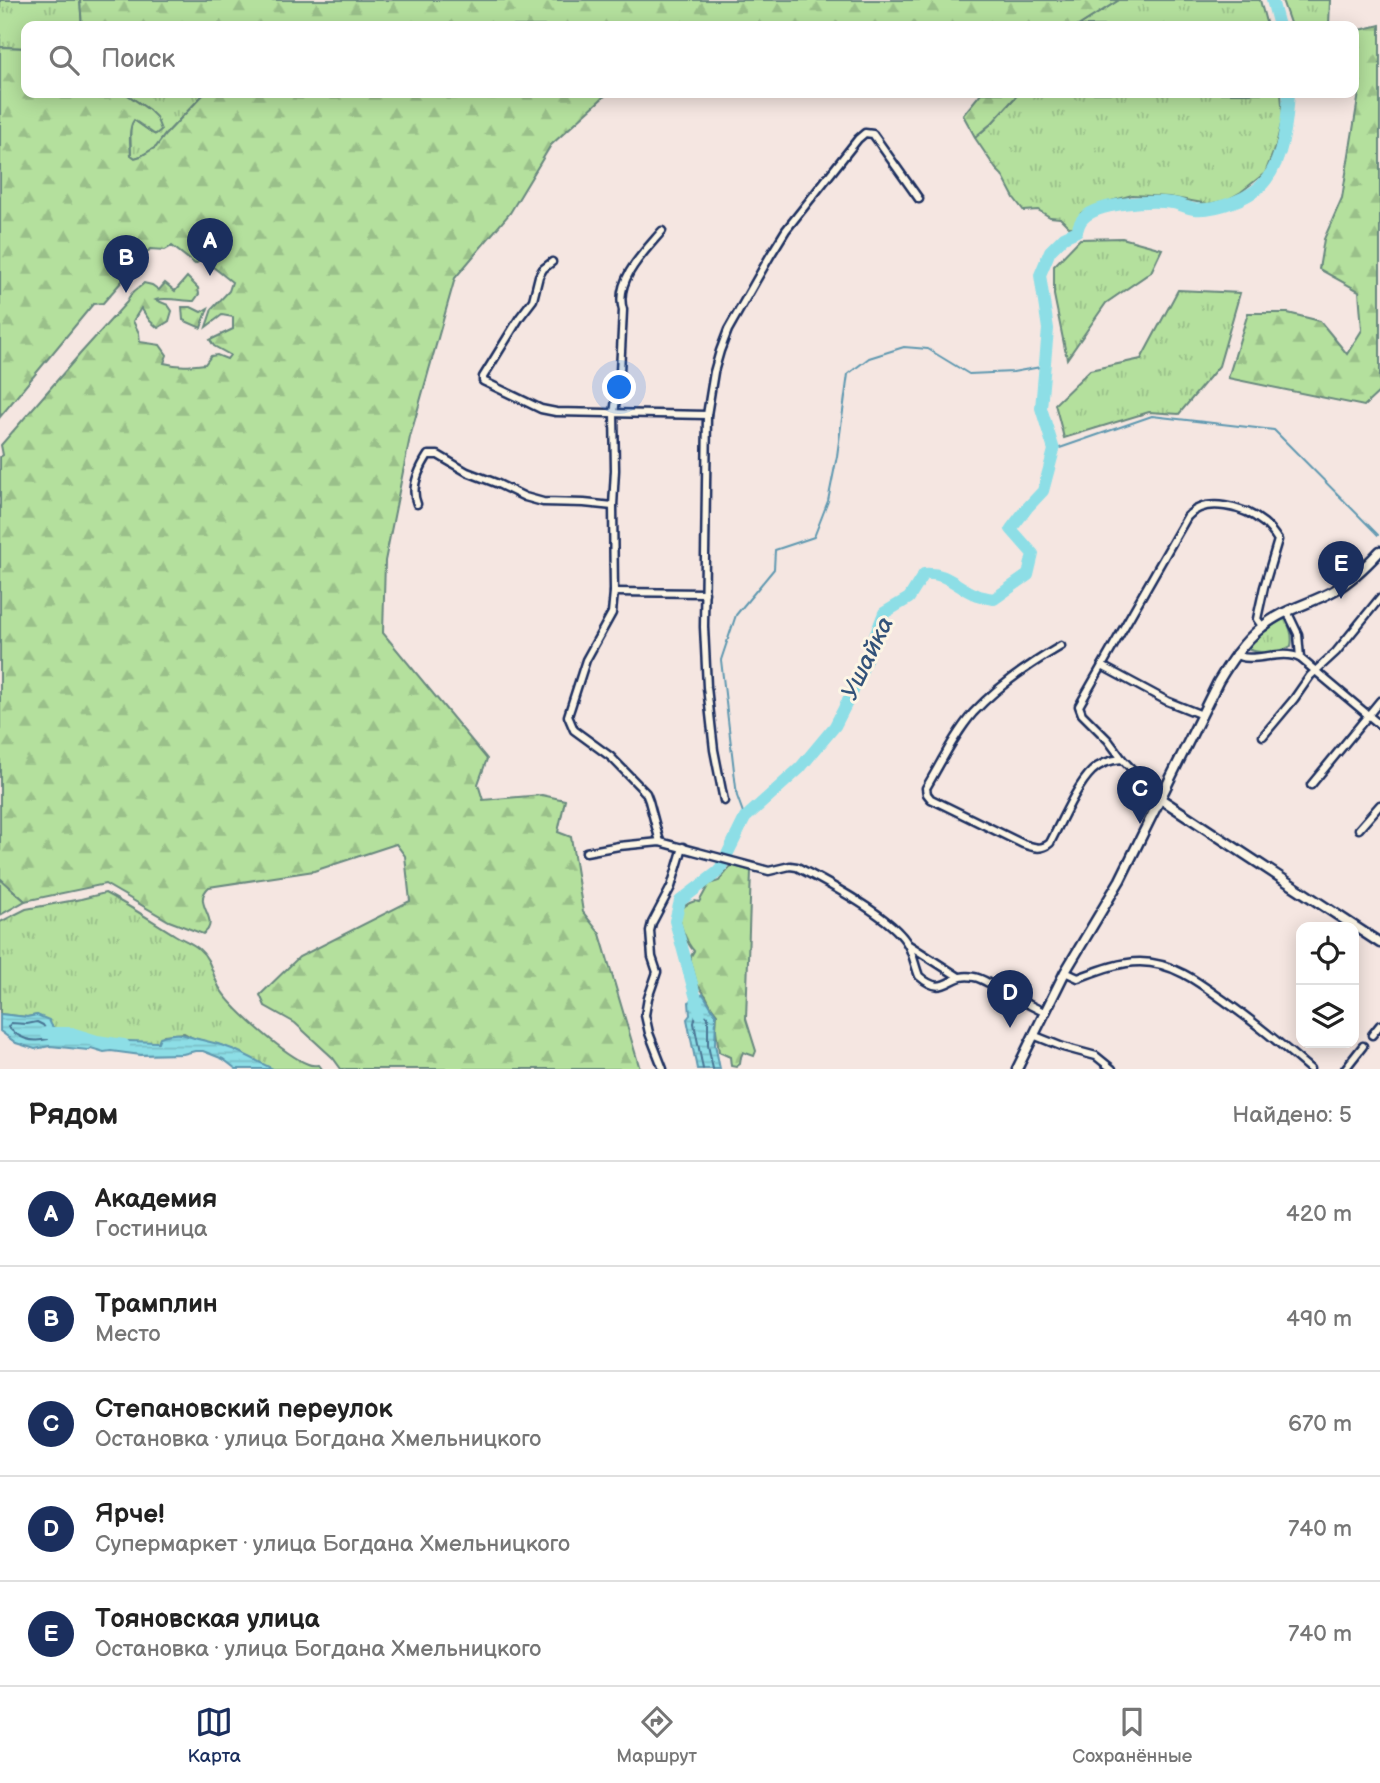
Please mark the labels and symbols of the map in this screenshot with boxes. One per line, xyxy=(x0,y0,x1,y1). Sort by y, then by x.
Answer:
pin: A xyxy=(187,218,233,276)
pin: B xyxy=(103,235,149,293)
your location xyxy=(602,370,636,404)
pin: E xyxy=(1318,541,1364,599)
water label: Ушайка xyxy=(835,612,900,705)
pin: C xyxy=(1117,766,1163,824)
pin: D xyxy=(987,970,1033,1028)

